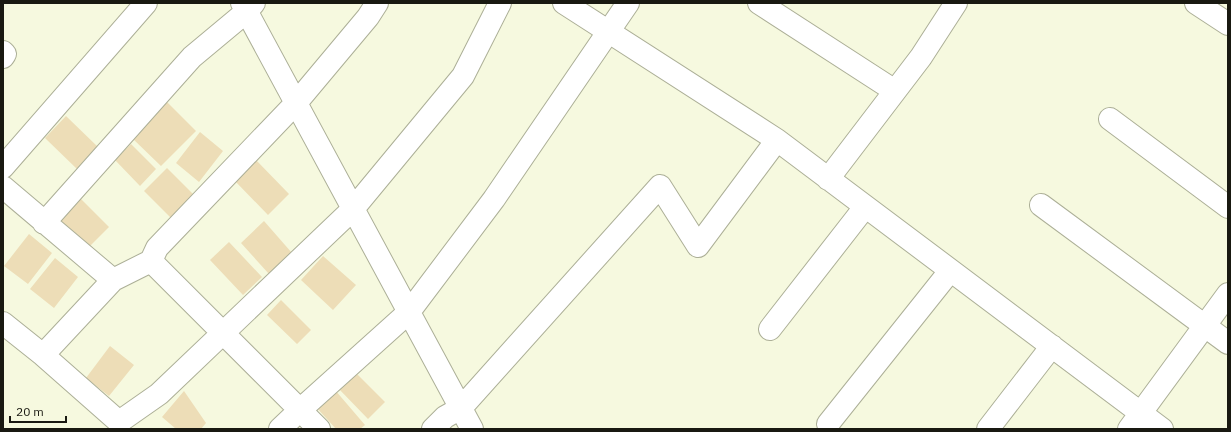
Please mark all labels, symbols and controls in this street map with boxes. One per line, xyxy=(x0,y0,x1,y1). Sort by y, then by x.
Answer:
scale bar xyxy=(10,398,66,424)
text: 20 m xyxy=(16,404,44,419)

